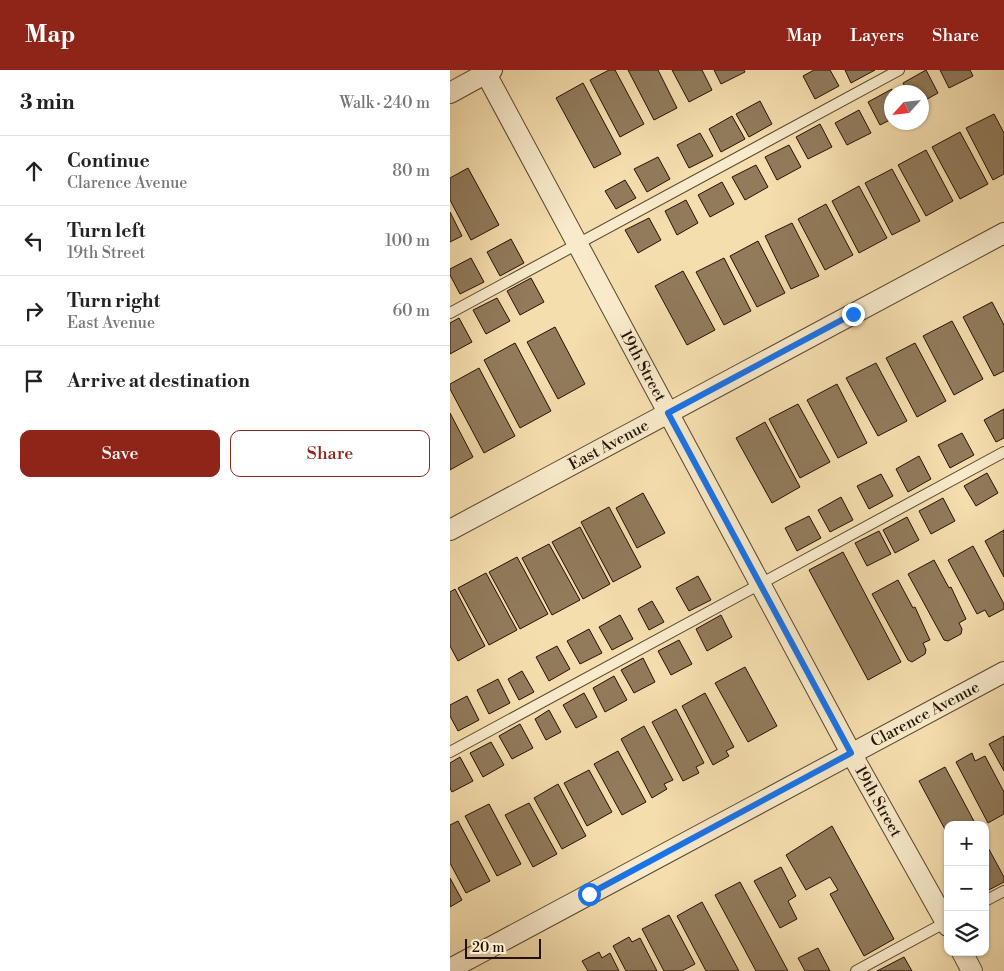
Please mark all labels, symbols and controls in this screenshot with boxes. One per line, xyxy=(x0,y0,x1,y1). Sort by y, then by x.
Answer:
text: Map xyxy=(25,20,75,50)
text: Map xyxy=(787,24,822,47)
text: Layers xyxy=(850,24,904,47)
text: Share xyxy=(932,24,979,47)
north arrow xyxy=(884,85,929,130)
text: 3 min xyxy=(20,90,75,116)
text: Walk · 240 m xyxy=(339,93,430,113)
text: Continue xyxy=(67,149,150,173)
icon: ahead xyxy=(20,157,48,185)
text: 80 m xyxy=(392,161,430,181)
text: Clarence Avenue xyxy=(67,173,187,193)
text: Turn left xyxy=(67,219,146,243)
icon: left xyxy=(20,227,48,255)
text: 100 m xyxy=(385,231,430,251)
text: 19th Street xyxy=(67,243,145,263)
text: Turn right xyxy=(67,289,160,313)
icon: right xyxy=(20,297,48,325)
text: 60 m xyxy=(392,301,430,321)
route end xyxy=(842,303,865,326)
text: East Avenue xyxy=(67,313,155,333)
street label: 19th Street xyxy=(616,327,671,405)
icon: arrive xyxy=(20,367,48,395)
text: Arrive at destination xyxy=(67,369,250,393)
street label: East Avenue xyxy=(565,415,652,475)
button: Save xyxy=(20,430,220,477)
button: Share xyxy=(230,430,430,477)
street label: Clarence Avenue xyxy=(867,677,983,752)
street label: 19th Street xyxy=(850,763,906,841)
map controls xyxy=(944,821,989,956)
button: + xyxy=(944,821,989,866)
button: − xyxy=(944,866,989,911)
route start xyxy=(578,883,601,906)
button: layers xyxy=(944,911,989,956)
scale bar xyxy=(465,936,541,959)
text: 20 m xyxy=(472,939,504,957)

